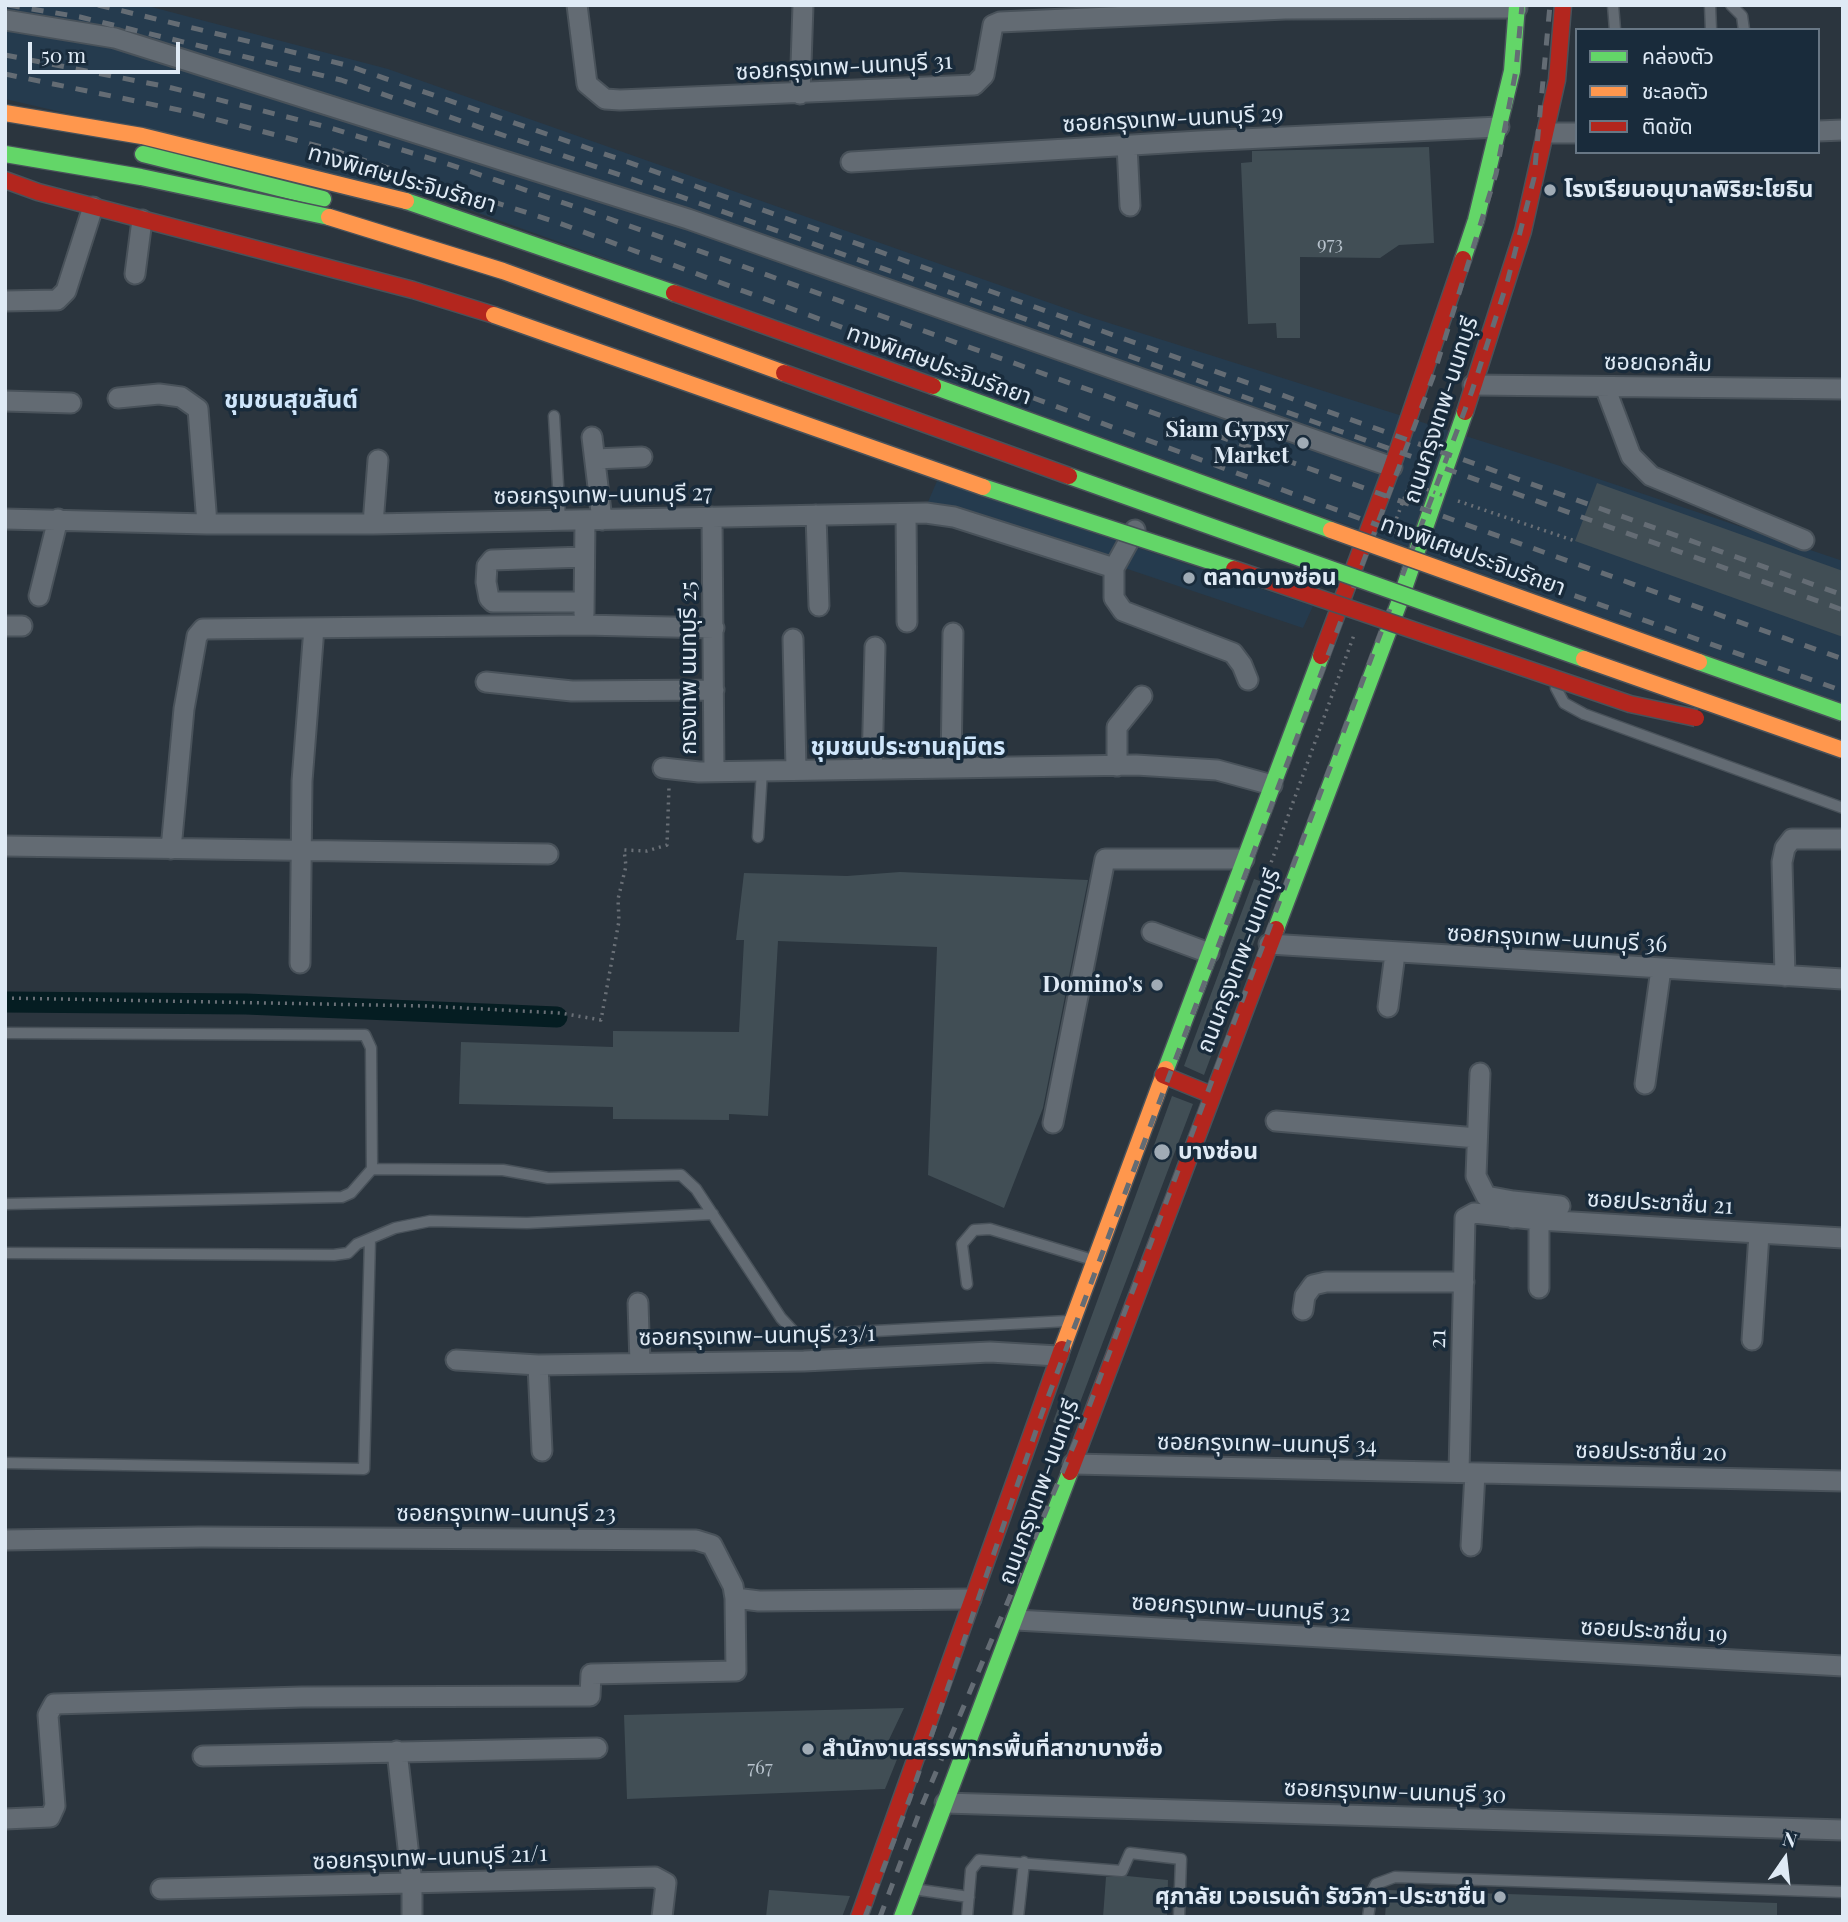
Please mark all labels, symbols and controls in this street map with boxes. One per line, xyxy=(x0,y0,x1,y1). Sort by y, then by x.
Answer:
scale bar xyxy=(32,28,184,72)
legend xyxy=(1575,28,1820,154)
text: 50 m xyxy=(41,40,86,68)
text: คล่องตัว xyxy=(1642,41,1714,69)
street label: ซอยกรุงเทพ-นนทบุรี 31 xyxy=(735,48,953,86)
text: ชะลอตัว xyxy=(1642,76,1708,104)
street label: ซอยกรุงเทพ-นนทบุรี 29 xyxy=(1062,99,1284,139)
text: ติดขัด xyxy=(1642,111,1693,139)
street label: ทางพิเศษประจิมรัถยา xyxy=(305,139,499,219)
place label: โรงเรียนอนุบาลพิริยะโยธิน xyxy=(1564,176,1813,204)
marker: โรงเรียนอนุบาลพิริยะโยธิน xyxy=(1542,182,1558,198)
house number: 973 xyxy=(1317,233,1343,255)
street label: ถนนกรุงเทพ-นนทบุรี xyxy=(1398,313,1484,507)
street label: ทางพิเศษประจิมรัถยา xyxy=(843,319,1035,411)
street label: ซอยดอกส้ม xyxy=(1604,348,1712,378)
district label: ชุมชนสุขสันต์ xyxy=(224,387,358,415)
place label: Siam Gypsy Market xyxy=(1165,416,1289,470)
marker: Siam Gypsy Market xyxy=(1295,435,1311,451)
street label: ซอยกรุงเทพ-นนทบุรี 27 xyxy=(493,479,713,511)
street label: ทางพิเศษประจิมรัถยา xyxy=(1377,510,1569,602)
place label: ตลาดบางซ่อน xyxy=(1203,564,1336,592)
marker: ตลาดบางซ่อน xyxy=(1181,570,1197,586)
street label: กรงเทพ นนทบุรี 25 xyxy=(675,581,703,755)
district label: ชุมชนประชานฤมิตร xyxy=(811,734,1005,762)
street label: ถนนกรุงเทพ-นนทบุรี xyxy=(1191,865,1287,1057)
street label: ซอยกรุงเทพ-นนทบุรี 36 xyxy=(1446,919,1668,959)
place label: Domino's xyxy=(1042,971,1143,999)
marker: Domino's xyxy=(1149,977,1165,993)
place label: บางซ่อน xyxy=(1178,1138,1258,1166)
marker: บางซ่อน xyxy=(1152,1142,1172,1162)
street label: ซอยประชาชื่น 21 xyxy=(1586,1185,1734,1221)
street label: ซอยกรุงเทพ-นนทบุรี 23/1 xyxy=(638,1320,876,1352)
street label: 21 xyxy=(1424,1329,1452,1349)
street label: ถนนกรุงเทพ-นนทบุรี xyxy=(993,1396,1085,1588)
street label: ซอยกรุงเทพ-นนทบุรี 34 xyxy=(1157,1428,1377,1460)
street label: ซอยประชาชื่น 20 xyxy=(1575,1437,1727,1467)
street label: ซอยกรุงเทพ-นนทบุรี 23 xyxy=(396,1500,616,1528)
street label: ซอยกรุงเทพ-นนทบุรี 32 xyxy=(1131,1588,1351,1628)
street label: ซอยประชาชื่น 19 xyxy=(1580,1613,1728,1649)
place label: สำนักงานสรรพากรพื้นที่สาขาบางซื่อ xyxy=(822,1735,1163,1763)
marker: สำนักงานสรรพากรพื้นที่สาขาบางซื่อ xyxy=(800,1741,816,1757)
house number: 767 xyxy=(747,1757,773,1779)
street label: ซอยกรุงเทพ-นนทบุรี 30 xyxy=(1283,1774,1507,1810)
north arrow xyxy=(1750,1824,1820,1894)
text: N xyxy=(1780,1824,1800,1853)
street label: ซอยกรุงเทพ-นนทบุรี 21/1 xyxy=(312,1840,548,1876)
place label: ศุภาลัย เวอเรนด้า รัชวิภา-ประชาชื่น xyxy=(1155,1883,1486,1911)
marker: ศุภาลัย เวอเรนด้า รัชวิภา-ประชาชื่น xyxy=(1492,1889,1508,1905)

